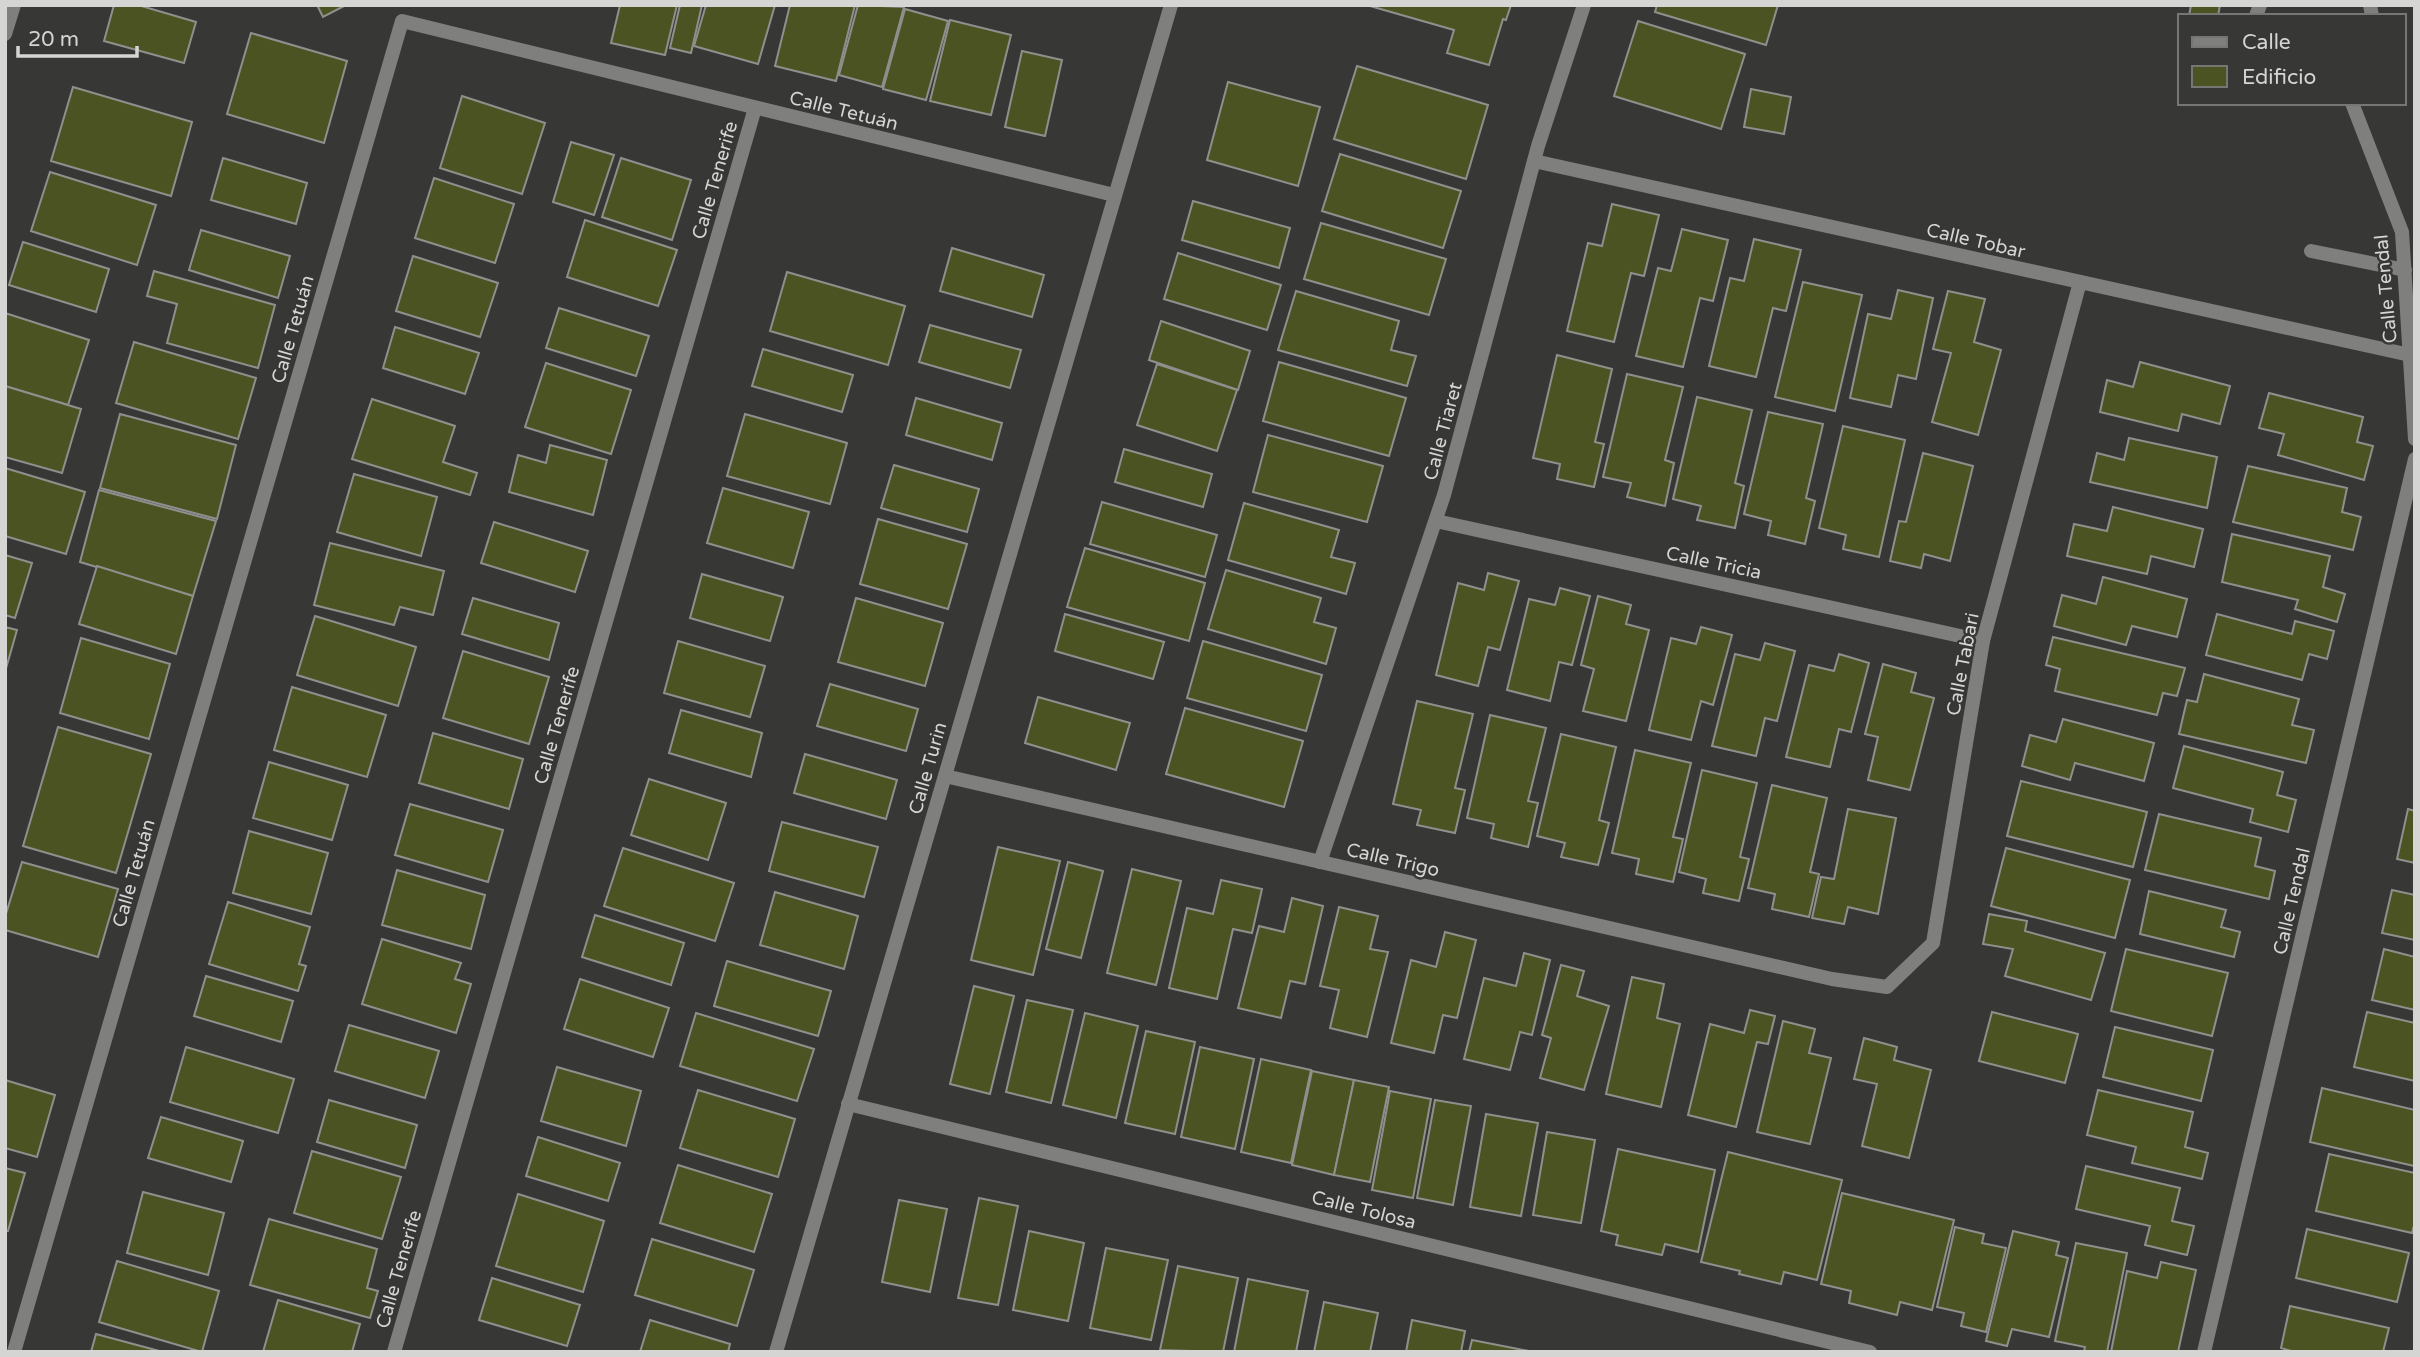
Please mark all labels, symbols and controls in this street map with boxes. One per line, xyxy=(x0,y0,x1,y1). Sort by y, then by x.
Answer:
scale bar xyxy=(18,14,136,58)
legend xyxy=(2178,14,2406,105)
text: 20 m xyxy=(28,27,79,52)
text: Calle xyxy=(2242,30,2291,55)
text: Edificio xyxy=(2242,65,2316,90)
street label: Calle Tetuán xyxy=(787,87,900,135)
street label: Calle Tenerife xyxy=(688,119,742,242)
street label: Calle Tobar xyxy=(1924,219,2028,263)
street label: Calle Tendal xyxy=(2370,234,2402,344)
street label: Calle Tetuán xyxy=(267,273,319,386)
street label: Calle Tiaret xyxy=(1419,380,1467,483)
street label: Calle Tricia xyxy=(1664,542,1764,584)
street label: Calle Tabari xyxy=(1942,611,1984,718)
street label: Calle Tenerife xyxy=(530,664,584,787)
street label: Calle Turin xyxy=(904,720,952,817)
street label: Calle Tetuán xyxy=(108,817,160,930)
street label: Calle Trigo xyxy=(1344,839,1442,881)
street label: Calle Tendal xyxy=(2269,846,2315,957)
street label: Calle Tolosa xyxy=(1309,1186,1418,1234)
street label: Calle Tenerife xyxy=(372,1208,426,1331)

